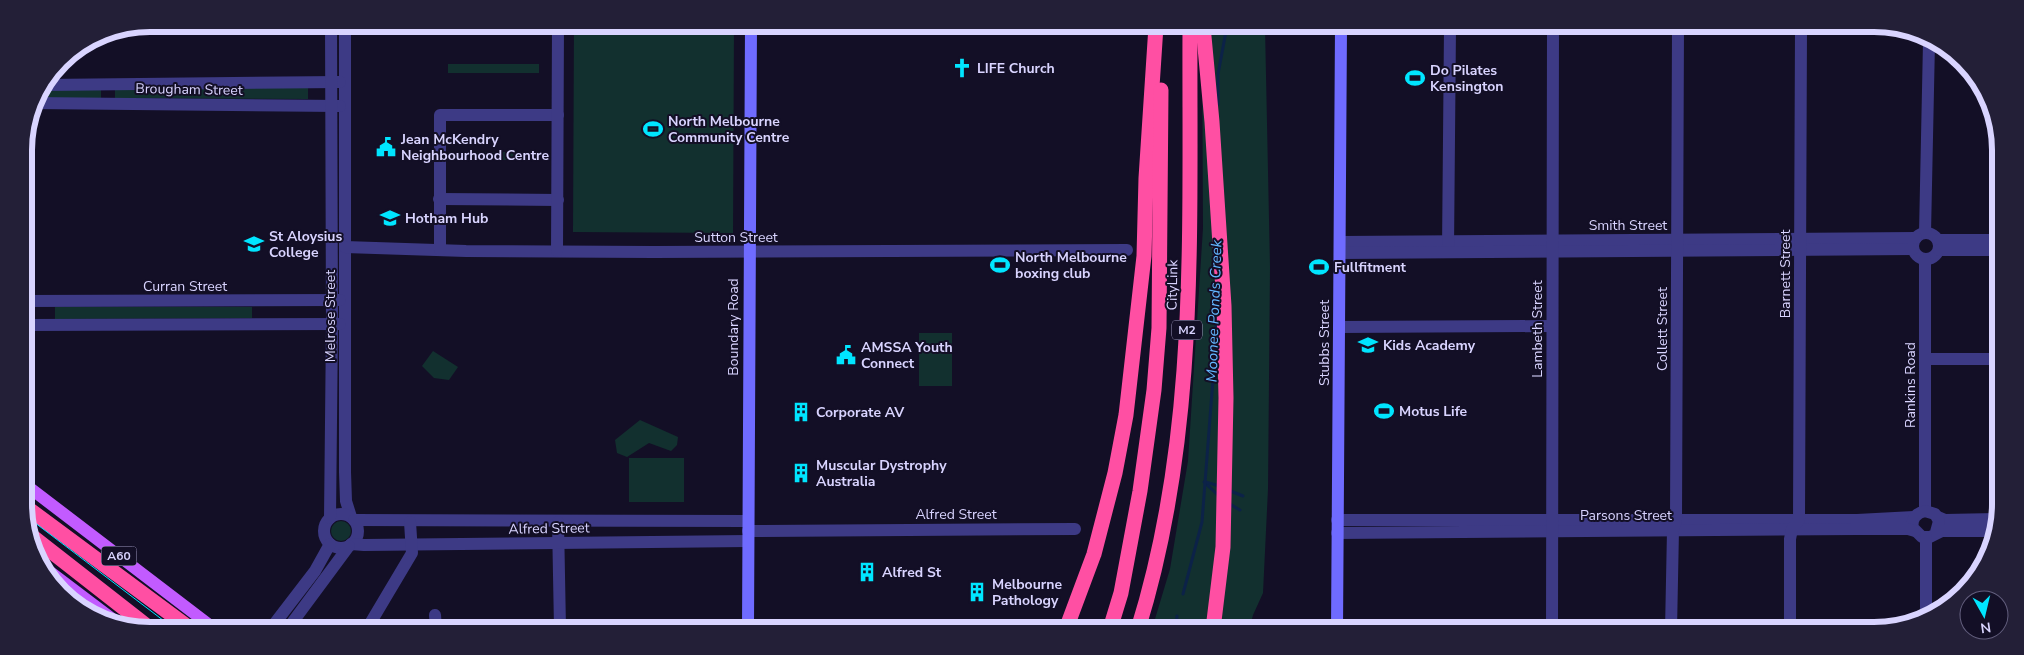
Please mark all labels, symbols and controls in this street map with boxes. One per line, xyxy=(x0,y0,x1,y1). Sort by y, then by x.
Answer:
church icon: LIFE Church xyxy=(951,57,973,79)
place label: LIFE Church xyxy=(977,59,1055,78)
place label: Do Pilates Kensington xyxy=(1430,61,1504,96)
sports icon: Do Pilates Kensington xyxy=(1404,67,1426,89)
street label: Brougham Street xyxy=(135,79,243,100)
place label: North Melbourne Community Centre xyxy=(668,112,790,147)
sports icon: North Melbourne Community Centre xyxy=(642,118,664,140)
place label: Jean McKendry Neighbourhood Centre xyxy=(400,130,549,165)
public building icon: Jean McKendry Neighbourhood Centre xyxy=(375,136,397,158)
school or university icon: Hotham Hub xyxy=(379,207,401,229)
place label: Hotham Hub xyxy=(405,209,488,228)
street label: Smith Street xyxy=(1589,216,1667,235)
place label: St Aloysius College xyxy=(269,227,342,262)
street label: Sutton Street xyxy=(694,228,778,247)
street label: Barnett Street xyxy=(1776,230,1795,318)
school or university icon: St Aloysius College xyxy=(243,233,265,255)
water label: Moonee Ponds Creek xyxy=(1202,239,1226,383)
place label: North Melbourne boxing club xyxy=(1015,248,1127,283)
sports icon: North Melbourne boxing club xyxy=(989,254,1011,276)
sports icon: Fullfitment xyxy=(1308,256,1330,278)
place label: Fullfitment xyxy=(1334,258,1407,277)
street label: CityLink xyxy=(1163,259,1182,311)
street label: Melrose Street xyxy=(321,270,340,362)
street label: Curran Street xyxy=(143,277,227,296)
street label: Boundary Road xyxy=(724,278,743,376)
street label: Lambeth Street xyxy=(1528,280,1547,378)
street label: Collett Street xyxy=(1653,287,1672,371)
street label: Stubbs Street xyxy=(1315,300,1334,386)
road number: M2 xyxy=(1172,320,1202,340)
school or university icon: Kids Academy xyxy=(1357,334,1379,356)
place label: Kids Academy xyxy=(1383,336,1476,355)
place label: AMSSA Youth Connect xyxy=(861,338,953,373)
street label: Rankins Road xyxy=(1901,342,1920,428)
public building icon: AMSSA Youth Connect xyxy=(835,344,857,366)
sports icon: Motus Life xyxy=(1373,400,1395,422)
building icon: Corporate AV xyxy=(790,401,812,423)
place label: Motus Life xyxy=(1399,402,1468,421)
place label: Corporate AV xyxy=(816,403,905,422)
place label: Muscular Dystrophy Australia xyxy=(816,456,947,491)
building icon: Muscular Dystrophy Australia xyxy=(790,462,812,484)
street label: Alfred Street xyxy=(915,505,997,524)
street label: Parsons Street xyxy=(1580,506,1672,525)
street label: Alfred Street xyxy=(508,518,590,539)
road number: A60 xyxy=(102,546,136,566)
building icon: Alfred St xyxy=(856,561,878,583)
place label: Alfred St xyxy=(882,563,942,582)
place label: Melbourne Pathology xyxy=(992,575,1062,610)
building icon: Melbourne Pathology xyxy=(966,581,988,603)
north arrow xyxy=(1959,590,2009,640)
text: N xyxy=(1979,617,1992,638)

